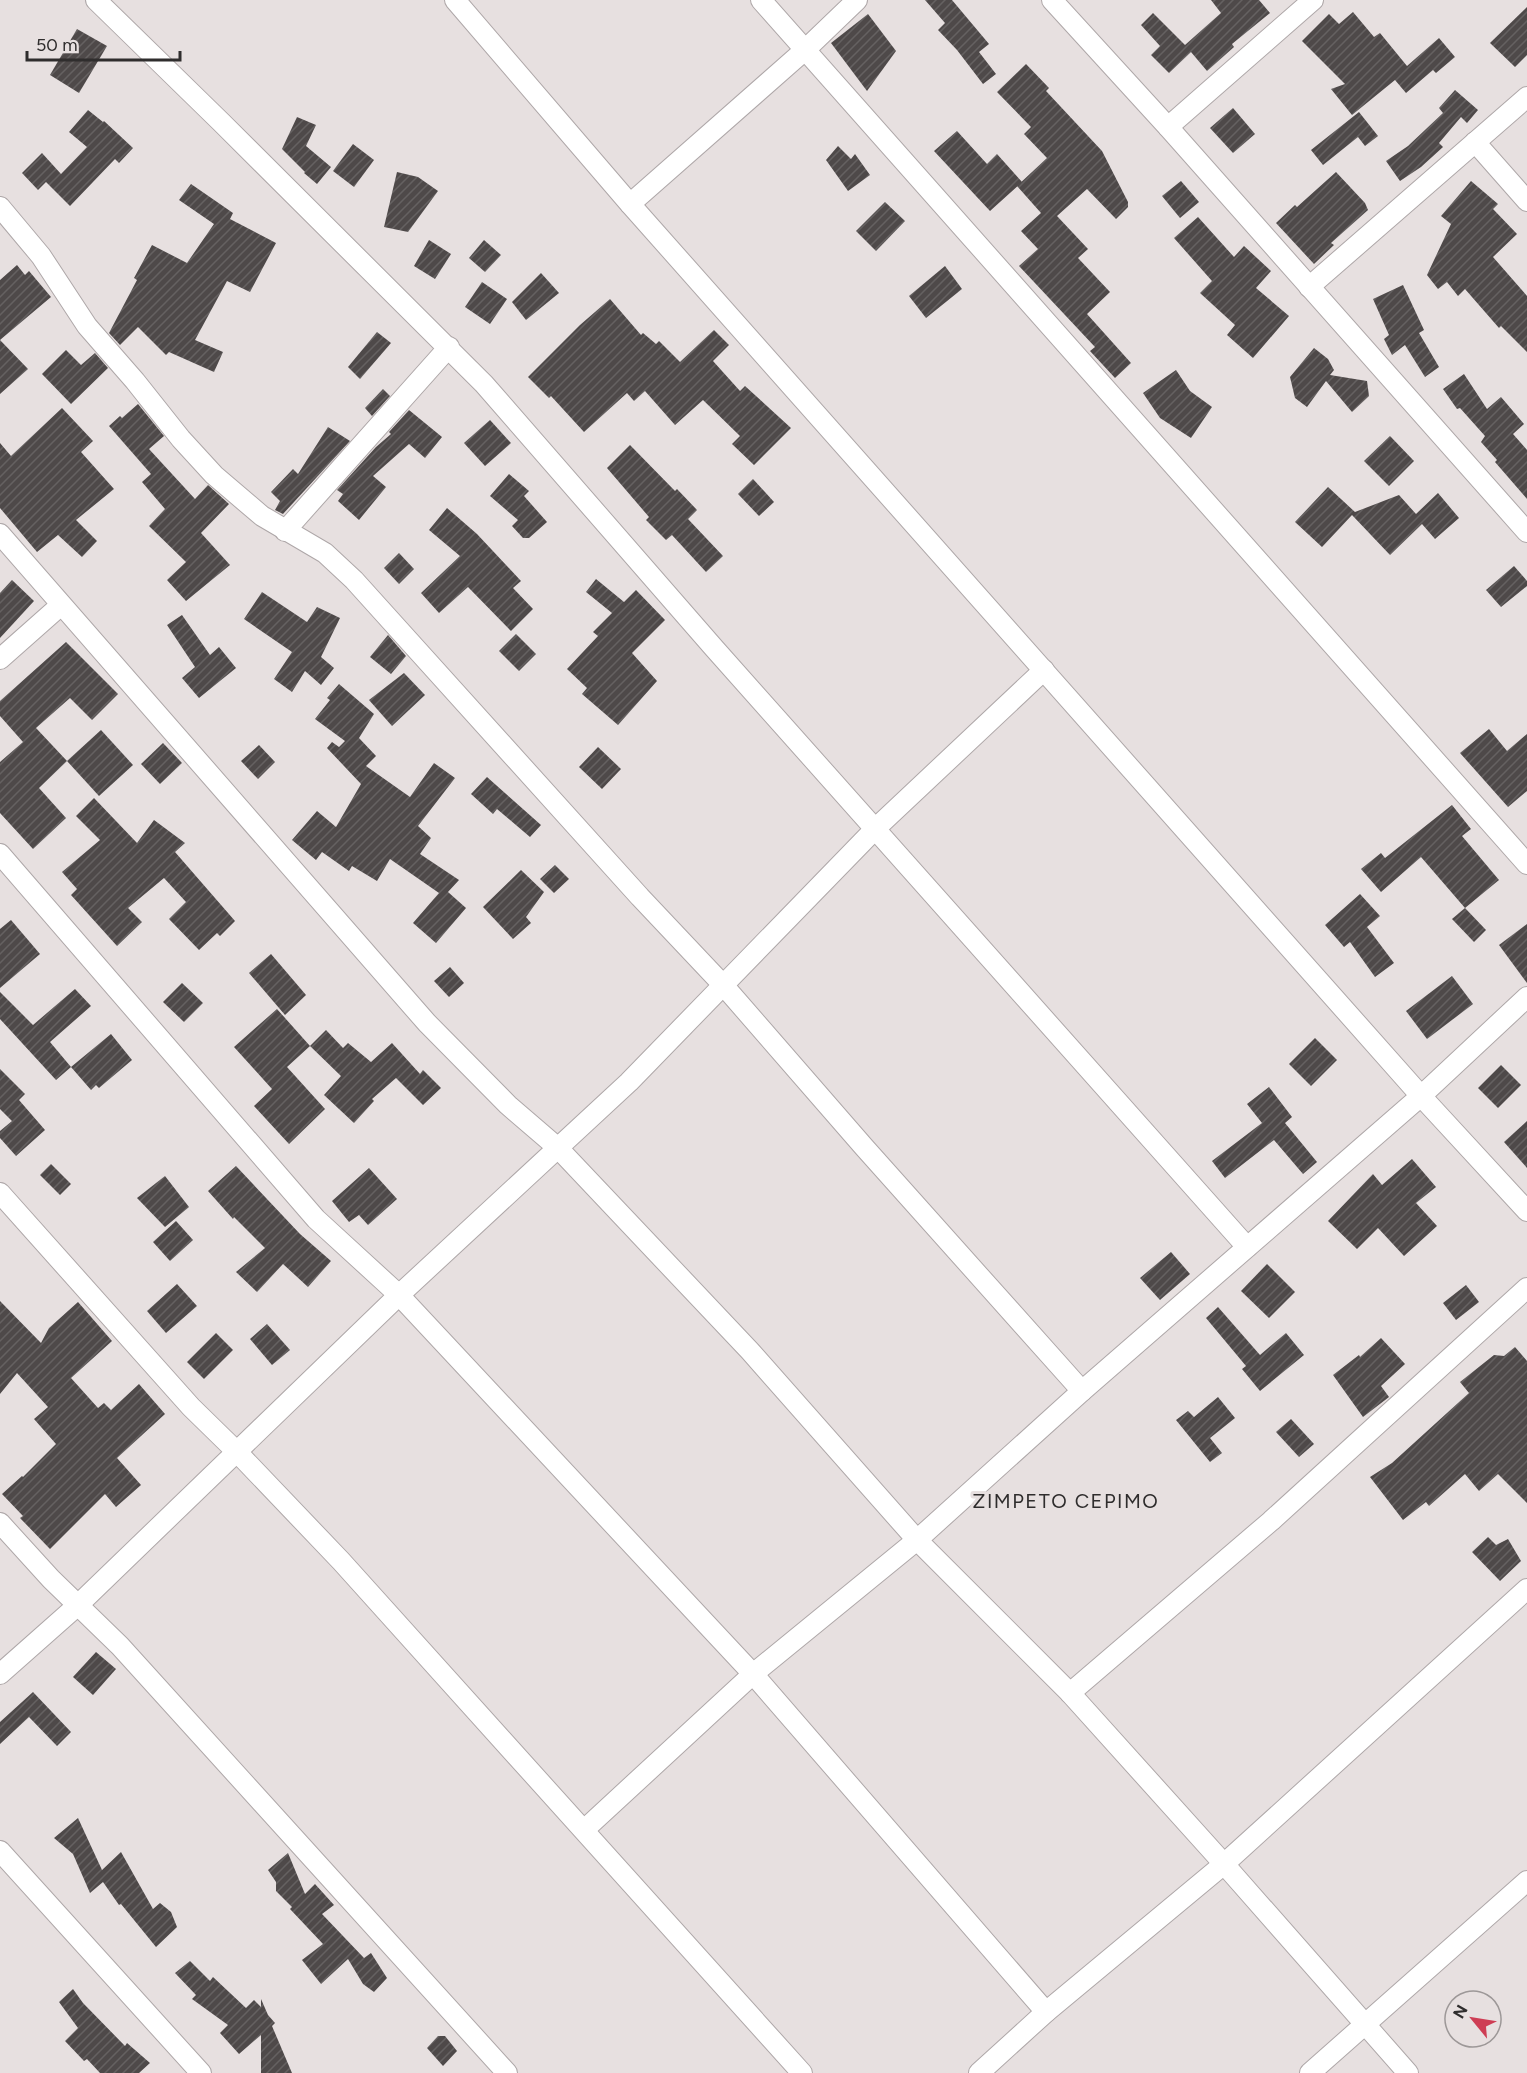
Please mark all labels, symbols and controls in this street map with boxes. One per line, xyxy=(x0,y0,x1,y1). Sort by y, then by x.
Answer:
scale bar xyxy=(27,24,180,62)
text: 50 m xyxy=(36,34,78,56)
district label: ZIMPETO CEPIMO xyxy=(973,1489,1159,1513)
north arrow xyxy=(1443,1989,1503,2049)
text: N xyxy=(1449,2002,1472,2022)

